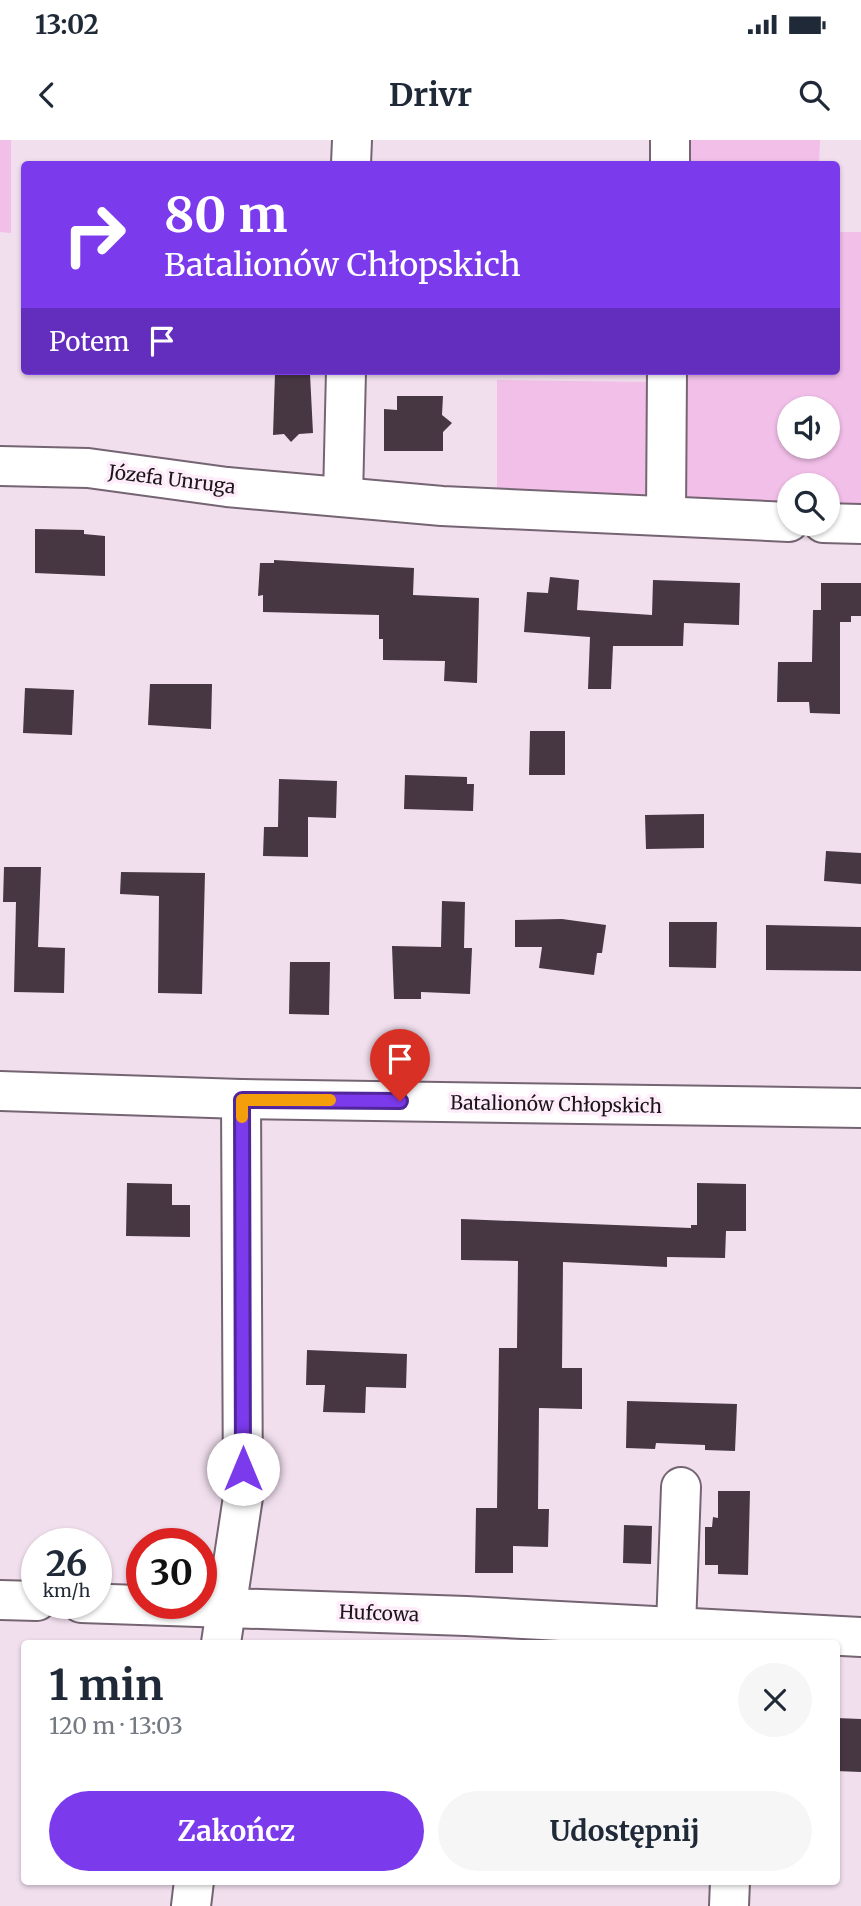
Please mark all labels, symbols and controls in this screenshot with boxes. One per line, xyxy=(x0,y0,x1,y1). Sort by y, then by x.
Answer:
text: 13:02 xyxy=(35,8,99,41)
text: Drivr xyxy=(389,75,472,115)
icon: back xyxy=(28,76,66,114)
icon: search xyxy=(795,76,833,114)
text: 80 m xyxy=(164,184,287,245)
icon: right xyxy=(49,189,140,280)
text: Batalionów Chłopskich xyxy=(164,245,521,285)
icon: arrive xyxy=(143,322,181,360)
text: Potem xyxy=(49,325,129,358)
map controls xyxy=(777,396,840,536)
button: sound xyxy=(777,396,840,459)
street label: Józefa Unruga xyxy=(106,459,237,499)
button: search xyxy=(777,473,840,536)
pin xyxy=(370,1029,430,1101)
icon: arrive xyxy=(381,1040,419,1078)
street label: Batalionów Chłopskich xyxy=(450,1090,662,1118)
position arrow xyxy=(206,1432,280,1506)
speed limit sign: 30 xyxy=(126,1528,217,1619)
text: 26 xyxy=(46,1542,87,1586)
text: km/h xyxy=(43,1579,90,1602)
street label: Hufcowa xyxy=(339,1600,419,1626)
text: 1 min xyxy=(49,1659,163,1711)
button: close xyxy=(738,1663,812,1737)
text: 120 m · 13:03 xyxy=(49,1711,183,1740)
button: Zakończ xyxy=(49,1791,424,1871)
button: Udostępnij xyxy=(438,1791,812,1871)

